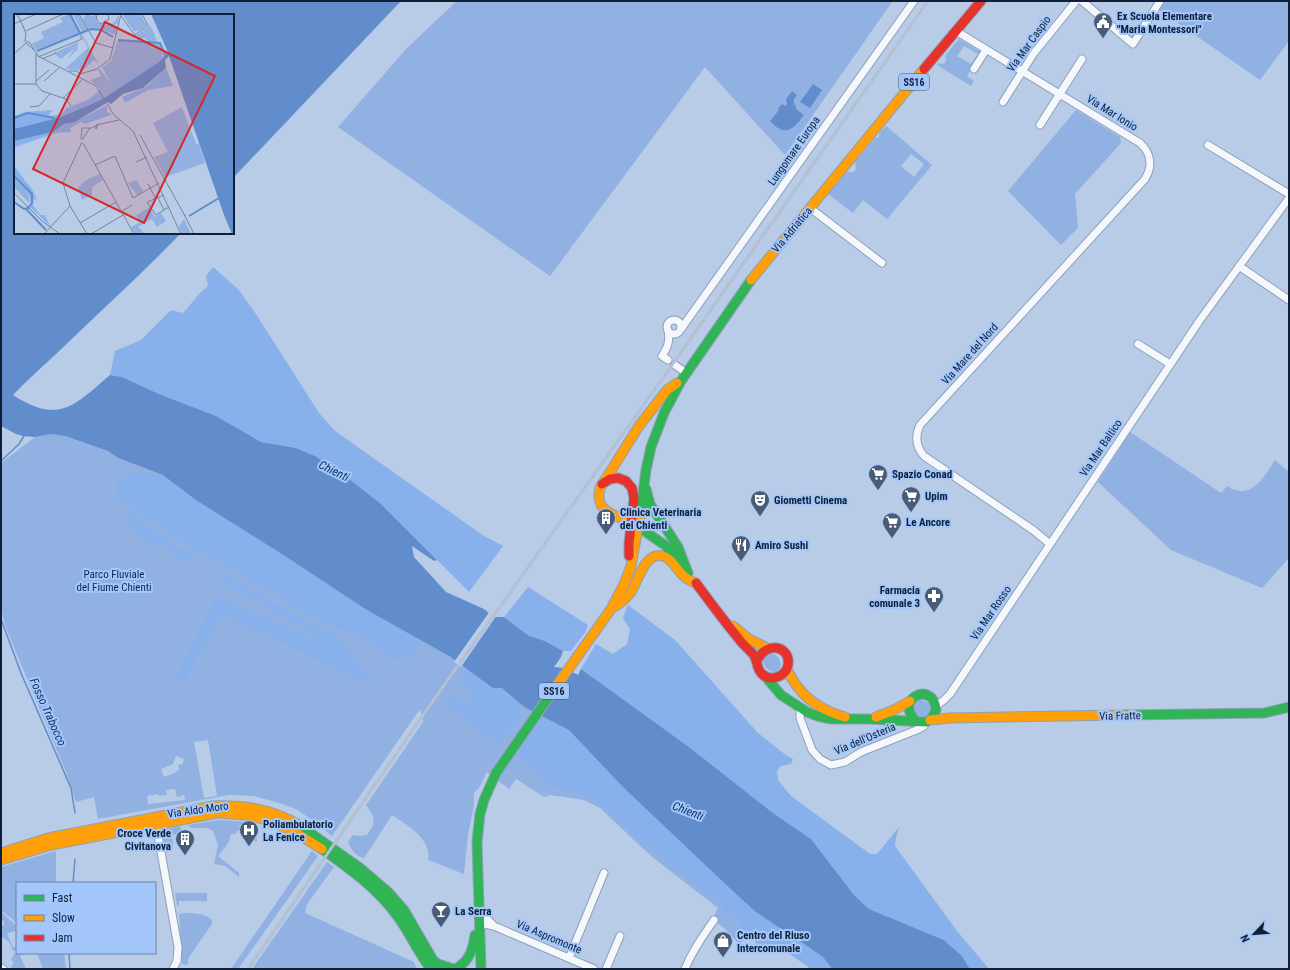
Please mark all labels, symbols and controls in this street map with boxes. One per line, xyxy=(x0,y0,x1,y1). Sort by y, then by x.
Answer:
place label: Ex Scuola Elementare "Maria Montessori" xyxy=(1117,10,1212,36)
public building icon: Ex Scuola Elementare "Maria Montessori" xyxy=(1092,11,1114,39)
street label: Via Mar Caspio xyxy=(1004,13,1054,74)
inset map xyxy=(14,14,234,234)
road number: SS16 xyxy=(899,74,929,90)
street label: Via Mar Ionio xyxy=(1084,92,1140,134)
street label: Lungomare Europa xyxy=(765,114,823,188)
street label: Via Adriatica xyxy=(769,205,815,255)
street label: Via Mare del Nord xyxy=(939,321,1001,387)
street label: Via Mar Baltico xyxy=(1077,417,1125,479)
water label: Chienti xyxy=(317,458,352,484)
supermarket icon: Spazio Conad xyxy=(867,463,889,491)
place label: Spazio Conad xyxy=(892,468,952,481)
supermarket icon: Upim xyxy=(900,485,922,513)
theatre icon: Giometti Cinema xyxy=(749,489,771,517)
place label: Upim xyxy=(925,490,948,503)
place label: Giometti Cinema xyxy=(774,494,847,507)
place label: Clinica Veterinaria del Chienti xyxy=(620,506,701,532)
building icon: Clinica Veterinaria del Chienti xyxy=(595,507,617,535)
supermarket icon: Le Ancore xyxy=(881,511,903,539)
place label: Le Ancore xyxy=(906,516,950,529)
restaurant icon: Amiro Sushi xyxy=(730,534,752,562)
place label: Amiro Sushi xyxy=(755,539,808,552)
park label: Parco Fluviale del Fiume Chienti xyxy=(76,568,152,594)
street label: Via Mar Rosso xyxy=(968,583,1014,643)
place label: Farmacia comunale 3 xyxy=(869,584,920,610)
pharmacy icon: Farmacia comunale 3 xyxy=(923,585,945,613)
water label: Fosso Trabocco xyxy=(27,676,69,748)
road number: SS16 xyxy=(539,683,569,699)
street label: Via Fratte xyxy=(1099,709,1141,723)
street label: Via dell'Osteria xyxy=(832,720,898,758)
street label: Via Aldo Moro xyxy=(167,799,230,821)
water label: Chienti xyxy=(671,799,706,823)
place label: Poliambulatorio La Fenice xyxy=(263,818,333,844)
hospital icon: Poliambulatorio La Fenice xyxy=(238,819,260,847)
place label: Croce Verde Civitanova xyxy=(117,827,171,853)
building icon: Croce Verde Civitanova xyxy=(174,828,196,856)
legend xyxy=(16,882,156,954)
text: Fast xyxy=(52,891,73,905)
bar icon: La Serra xyxy=(430,900,452,928)
place label: La Serra xyxy=(455,905,491,918)
text: Slow xyxy=(52,911,75,925)
north arrow xyxy=(1234,914,1274,954)
street label: Via Aspromonte xyxy=(514,917,584,957)
place label: Centro del Riuso Intercomunale xyxy=(737,929,810,955)
shop icon: Centro del Riuso Intercomunale xyxy=(712,930,734,958)
text: Jam xyxy=(52,931,73,945)
text: N xyxy=(1238,932,1253,944)

